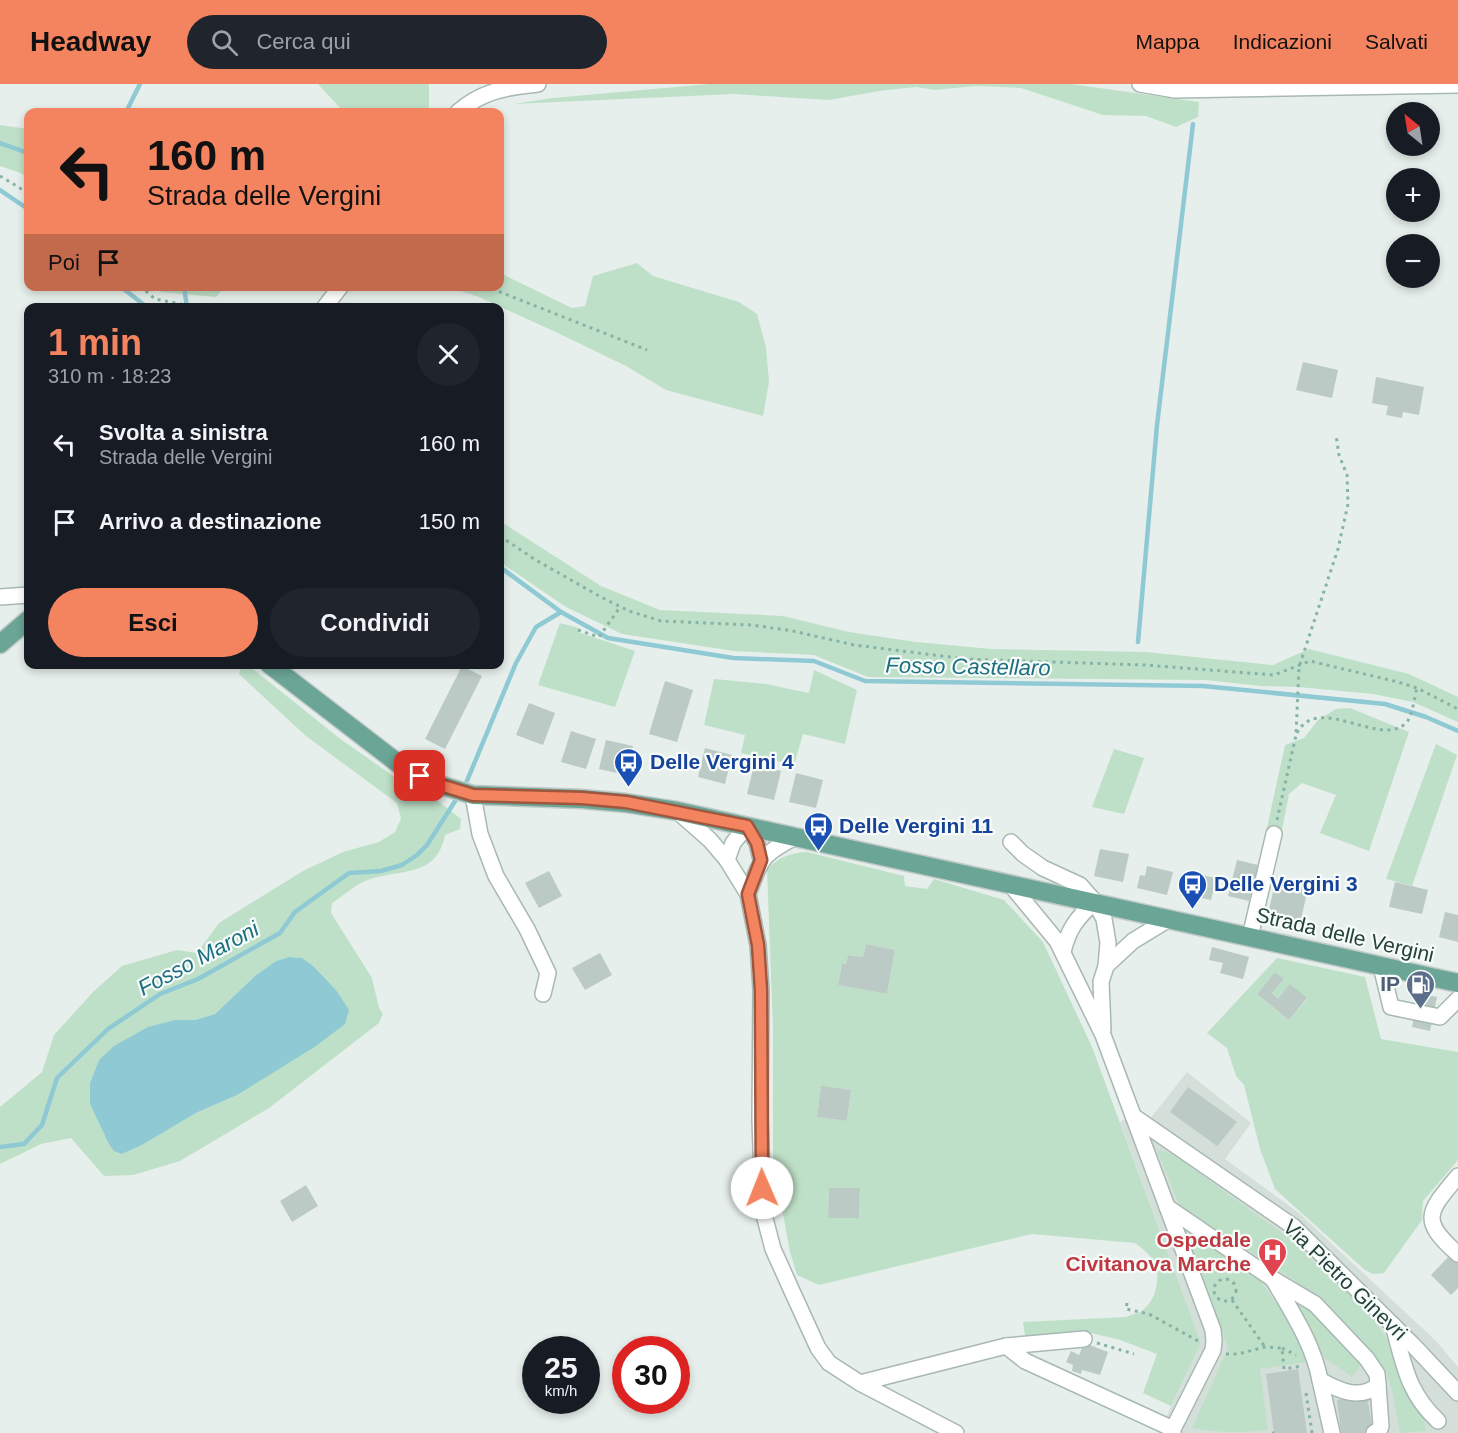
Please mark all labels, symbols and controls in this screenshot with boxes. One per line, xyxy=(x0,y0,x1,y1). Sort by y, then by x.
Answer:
search box xyxy=(187,15,607,69)
text: Headway xyxy=(30,26,151,57)
icon: search xyxy=(208,26,241,59)
text: Cerca qui xyxy=(256,29,351,54)
text: Mappa xyxy=(1136,30,1200,53)
text: Indicazioni xyxy=(1233,30,1332,53)
text: Salvati xyxy=(1365,30,1428,53)
north arrow xyxy=(1386,102,1440,156)
map controls xyxy=(1386,102,1440,288)
icon: left xyxy=(48,132,126,210)
text: 160 m xyxy=(147,132,266,179)
button: + xyxy=(1386,168,1440,222)
text: Strada delle Vergini xyxy=(147,181,381,211)
button: − xyxy=(1386,234,1440,288)
icon: arrive xyxy=(92,246,125,279)
text: Poi xyxy=(48,250,80,275)
text: 1 min xyxy=(48,322,142,363)
button: close xyxy=(417,323,480,386)
text: 310 m · 18:23 xyxy=(48,365,171,387)
text: Svolta a sinistra xyxy=(99,420,268,445)
icon: left xyxy=(48,428,81,461)
text: 160 m xyxy=(419,431,480,456)
text: Strada delle Vergini xyxy=(99,446,272,468)
icon: arrive xyxy=(48,506,81,539)
text: Arrivo a destinazione xyxy=(99,509,322,534)
text: 150 m xyxy=(419,509,480,534)
button: Esci xyxy=(48,588,258,657)
button: Condividi xyxy=(270,588,480,657)
water label: Fosso Castellaro xyxy=(885,653,1051,680)
bus stop icon: Delle Vergini 4 xyxy=(613,746,645,788)
pin xyxy=(394,750,445,801)
place label: Delle Vergini 4 xyxy=(650,750,794,773)
icon: arrive xyxy=(403,759,436,792)
bus stop icon: Delle Vergini 11 xyxy=(802,810,834,852)
place label: Delle Vergini 11 xyxy=(839,814,993,837)
bus stop icon: Delle Vergini 3 xyxy=(1177,868,1209,910)
place label: Delle Vergini 3 xyxy=(1214,872,1358,895)
street label: Strada delle Vergini xyxy=(1254,903,1436,966)
water label: Fosso Maroni xyxy=(134,916,264,1001)
fuel station icon: IP xyxy=(1405,968,1437,1010)
place label: IP xyxy=(1380,972,1400,995)
position arrow xyxy=(730,1156,794,1220)
street label: Via Pietro Ginevri xyxy=(1279,1215,1412,1345)
place label: Ospedale Civitanova Marche xyxy=(1065,1228,1251,1275)
hospital icon: Ospedale Civitanova Marche xyxy=(1256,1236,1288,1278)
speed limit sign: 30 xyxy=(612,1336,690,1414)
text: 25 xyxy=(544,1351,578,1384)
text: km/h xyxy=(545,1382,577,1399)

